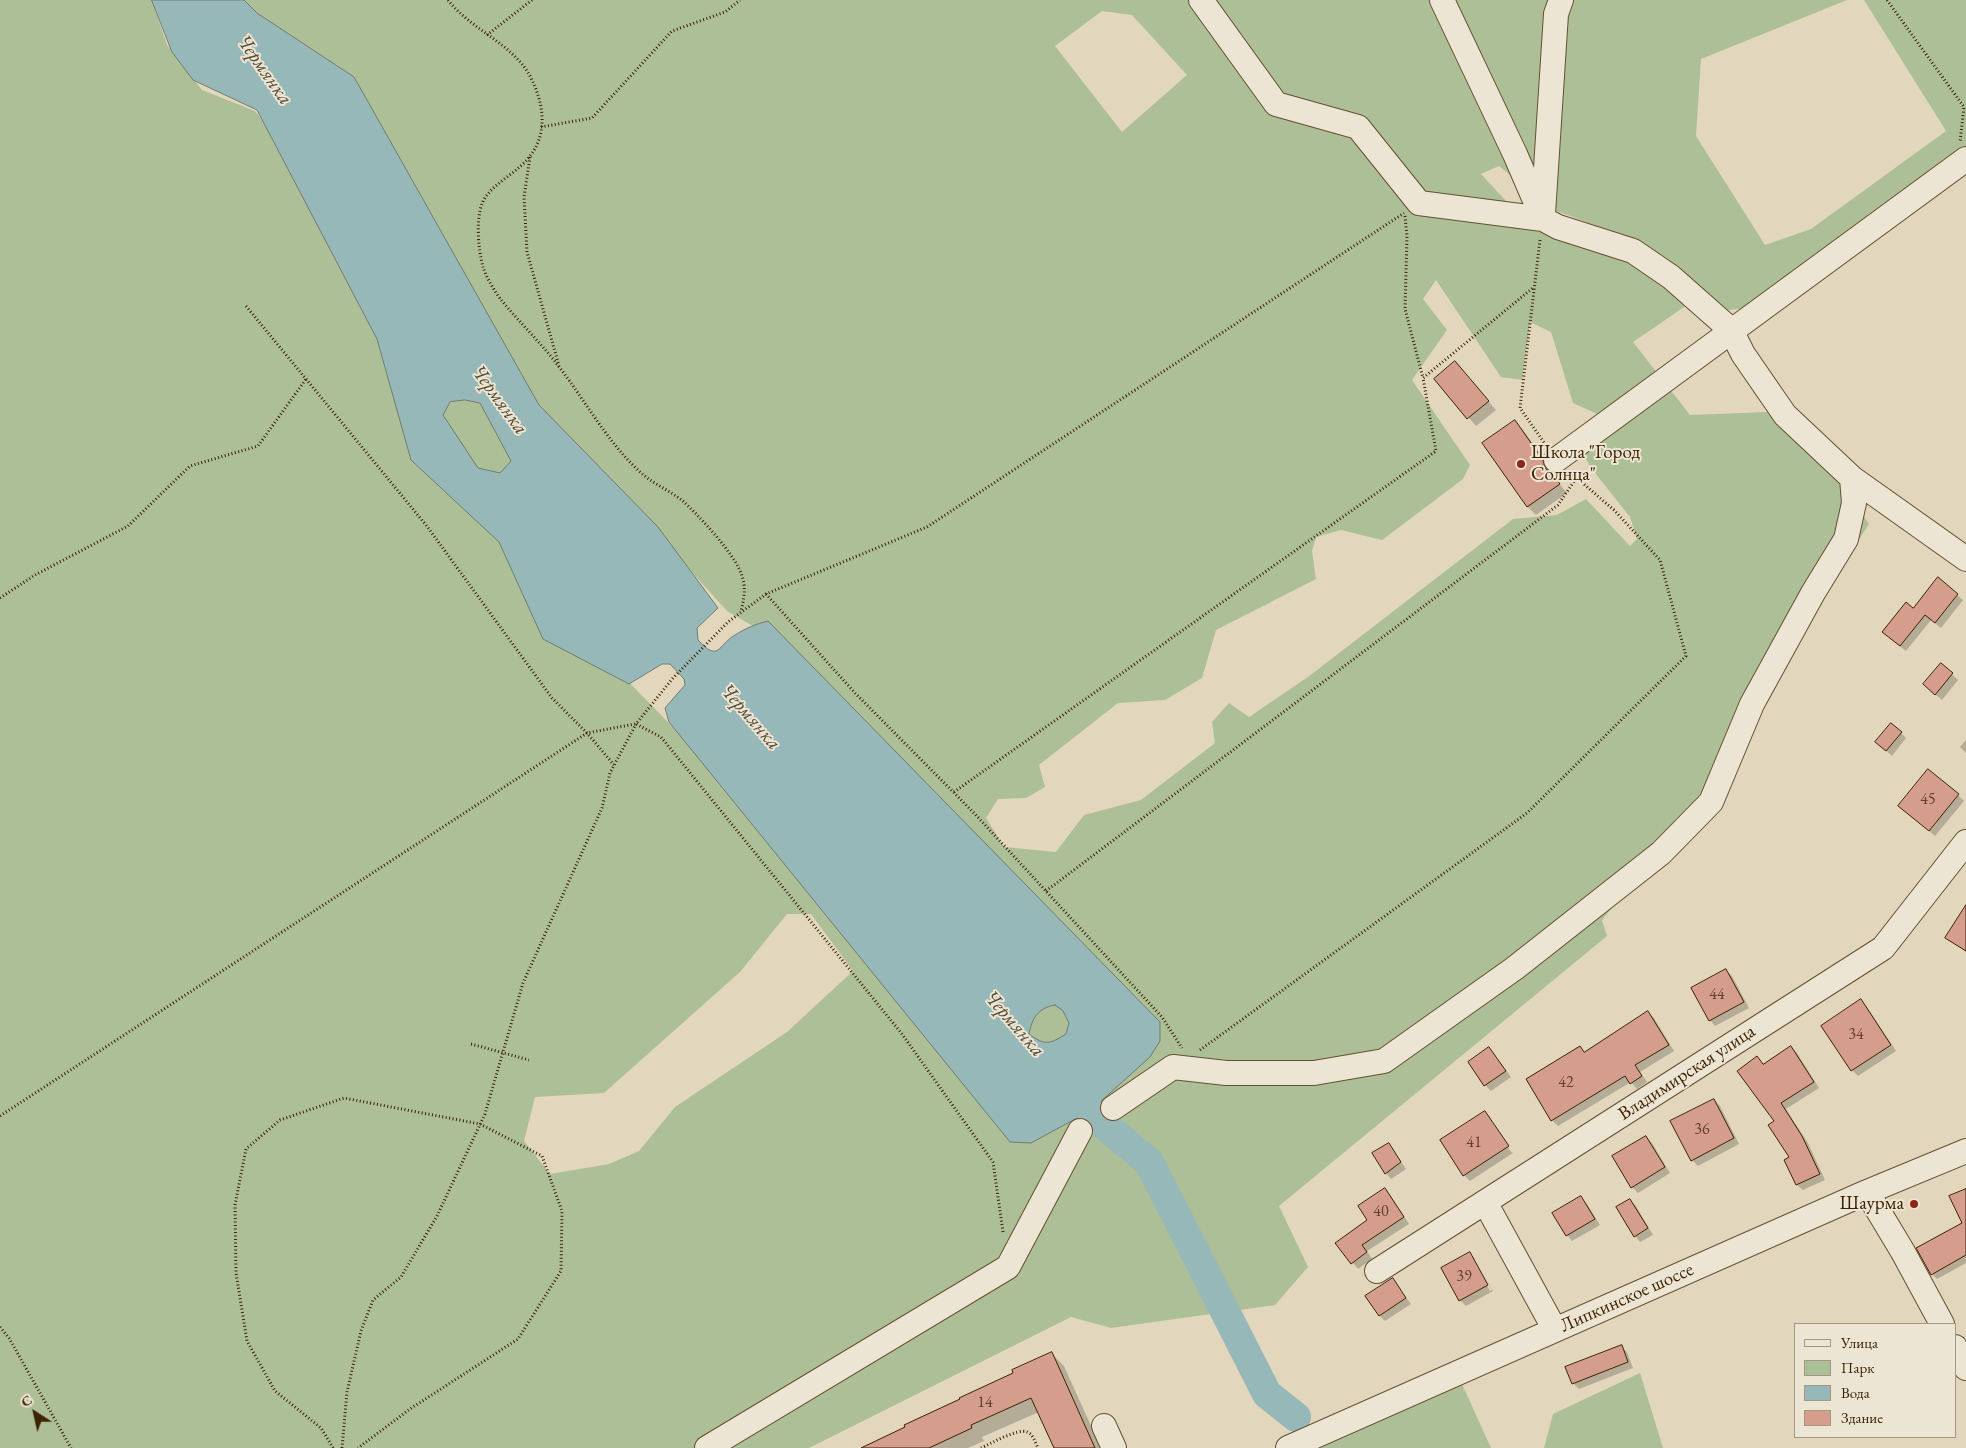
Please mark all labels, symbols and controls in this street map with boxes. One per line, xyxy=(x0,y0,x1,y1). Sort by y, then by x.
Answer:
water label: Чермянка xyxy=(231,30,297,110)
water label: Чермянка xyxy=(466,360,532,440)
place label: Школа "Город Cолнца" xyxy=(1531,442,1640,486)
marker: Школа "Город Cолнца" xyxy=(1515,458,1527,470)
water label: Чермянка xyxy=(715,679,785,755)
house number: 45 xyxy=(1920,790,1936,810)
house number: 44 xyxy=(1709,985,1725,1005)
water label: Чермянка xyxy=(979,986,1049,1062)
street label: Владимирская улица xyxy=(1614,1020,1760,1126)
house number: 34 xyxy=(1848,1025,1864,1045)
house number: 42 xyxy=(1558,1073,1574,1093)
house number: 36 xyxy=(1694,1120,1710,1140)
house number: 41 xyxy=(1466,1133,1482,1153)
place label: Шаурма xyxy=(1840,1193,1904,1215)
marker: Шаурма xyxy=(1908,1198,1920,1210)
house number: 40 xyxy=(1373,1202,1389,1222)
street label: Липкинское шоссе xyxy=(1557,1258,1697,1338)
house number: 39 xyxy=(1456,1267,1472,1287)
legend xyxy=(1794,1323,1956,1438)
text: Улица xyxy=(1841,1333,1878,1352)
text: Парк xyxy=(1841,1358,1874,1377)
text: Вода xyxy=(1841,1383,1870,1402)
north arrow xyxy=(10,1388,60,1438)
text: С xyxy=(17,1390,36,1411)
house number: 14 xyxy=(977,1393,993,1413)
text: Здание xyxy=(1841,1408,1883,1427)

